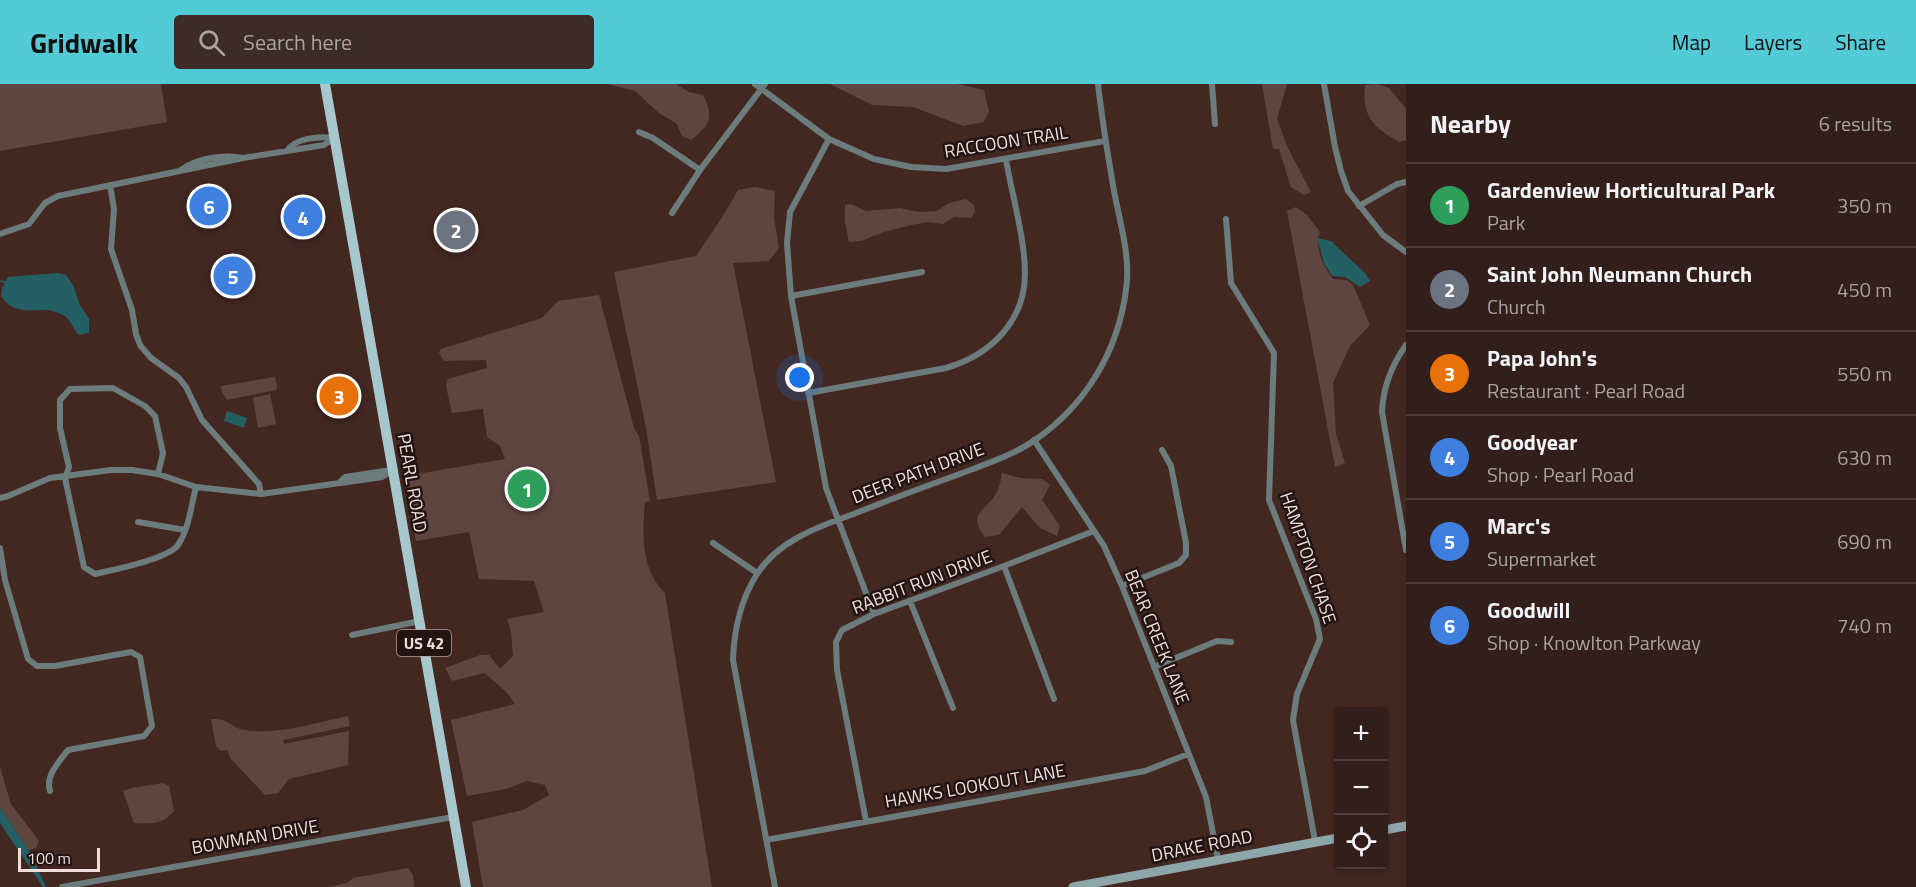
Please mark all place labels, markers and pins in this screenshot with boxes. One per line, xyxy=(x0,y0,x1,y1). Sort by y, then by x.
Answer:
pin: 6 xyxy=(190,184,228,228)
pin: 4 xyxy=(284,194,322,240)
pin: 2 xyxy=(436,208,476,252)
pin: 5 xyxy=(214,254,252,298)
pin: 3 xyxy=(320,374,358,418)
pin: 1 xyxy=(508,466,546,512)

